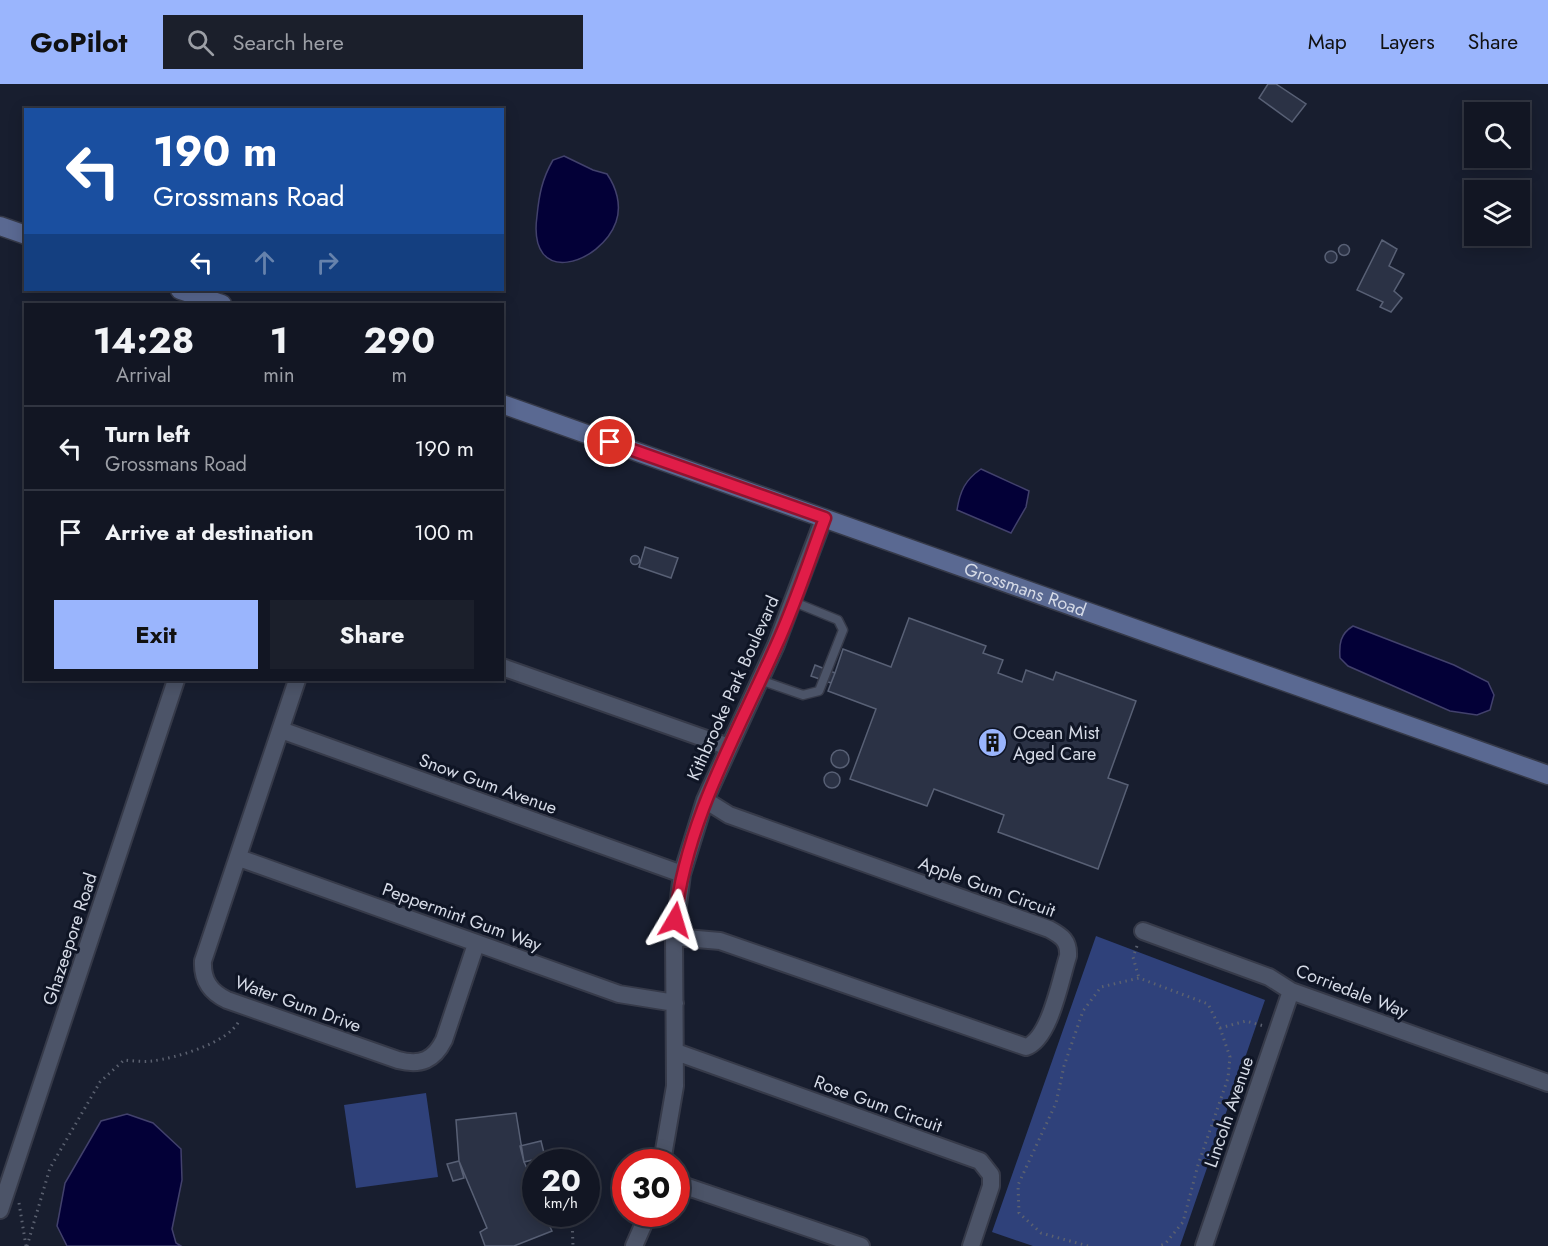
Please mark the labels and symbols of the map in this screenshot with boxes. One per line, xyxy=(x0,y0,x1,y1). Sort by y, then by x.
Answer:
pin xyxy=(584,416,635,467)
street label: Grossmans Road xyxy=(960,556,1090,623)
street label: Kithbrooke Park Boulevard xyxy=(681,591,785,785)
place label: Ocean Mist Aged Care xyxy=(1013,720,1100,767)
building icon: Ocean Mist Aged Care xyxy=(976,727,1008,759)
street label: Snow Gum Avenue xyxy=(415,747,561,821)
street label: Apple Gum Circuit xyxy=(915,850,1060,924)
street label: Ghazeepore Road xyxy=(36,869,104,1009)
street label: Peppermint Gum Way xyxy=(379,876,545,958)
position arrow xyxy=(643,888,707,952)
street label: Corriedale Way xyxy=(1292,958,1412,1024)
street label: Water Gum Drive xyxy=(231,969,365,1039)
street label: Lincoln Avenue xyxy=(1198,1053,1260,1171)
street label: Rose Gum Circuit xyxy=(810,1069,946,1139)
speed limit sign: 30 xyxy=(612,1149,690,1227)

